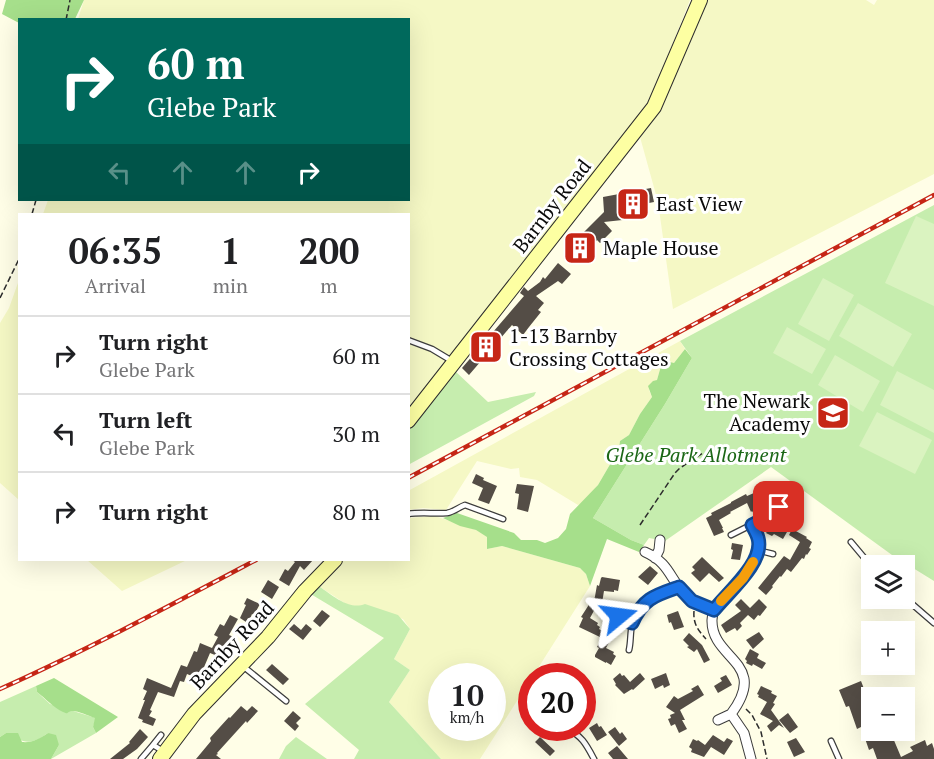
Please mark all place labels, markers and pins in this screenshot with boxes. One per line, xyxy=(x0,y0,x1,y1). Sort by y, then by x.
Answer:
building icon: East View xyxy=(615,186,651,222)
place label: East View xyxy=(656,190,743,217)
building icon: Maple House xyxy=(562,230,598,266)
place label: Maple House xyxy=(603,234,719,261)
place label: 1-13 Barnby Crossing Cottages xyxy=(509,322,669,372)
building icon: 1-13 Barnby Crossing Cottages xyxy=(468,329,504,365)
place label: The Newark Academy xyxy=(704,387,811,437)
school or university icon: The Newark Academy xyxy=(815,395,851,431)
pin xyxy=(753,481,804,532)

